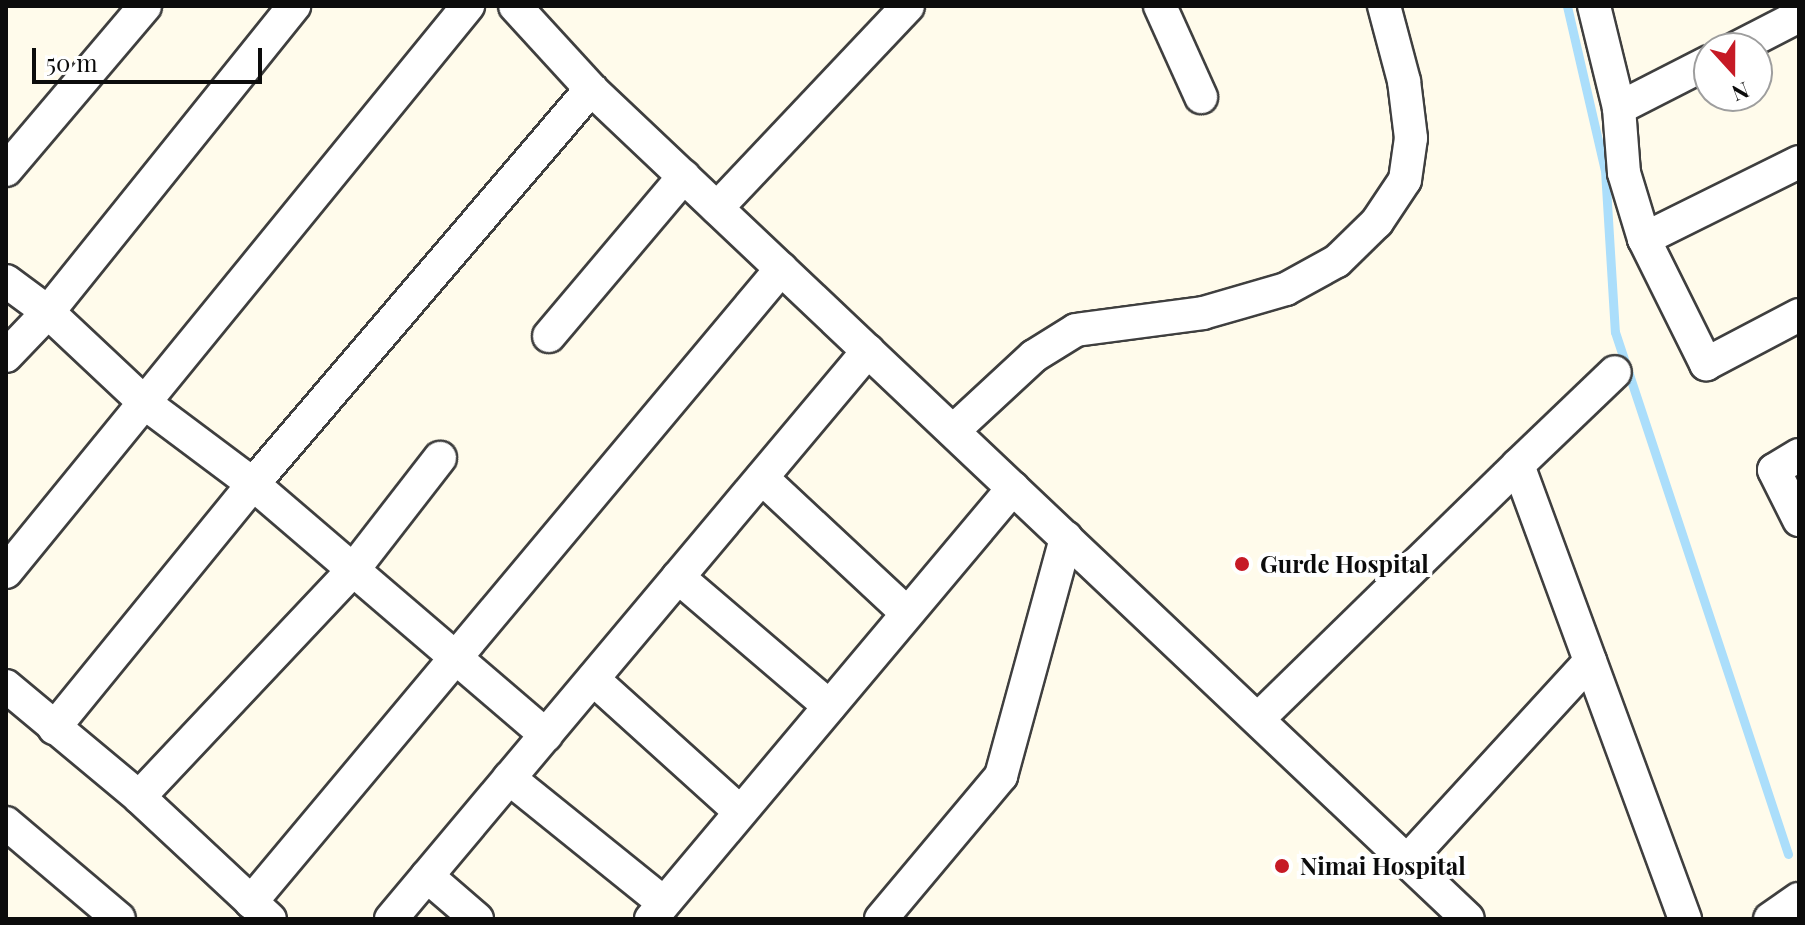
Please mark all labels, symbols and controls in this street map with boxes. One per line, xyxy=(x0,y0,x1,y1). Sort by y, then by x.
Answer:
scale bar xyxy=(36,32,266,82)
north arrow xyxy=(1693,32,1773,112)
text: 50 m xyxy=(46,46,98,78)
text: N xyxy=(1728,76,1754,109)
place label: Gurde Hospital xyxy=(1260,550,1429,578)
marker: Gurde Hospital xyxy=(1231,553,1253,575)
place label: Nimai Hospital xyxy=(1300,852,1466,880)
marker: Nimai Hospital xyxy=(1271,855,1293,877)

